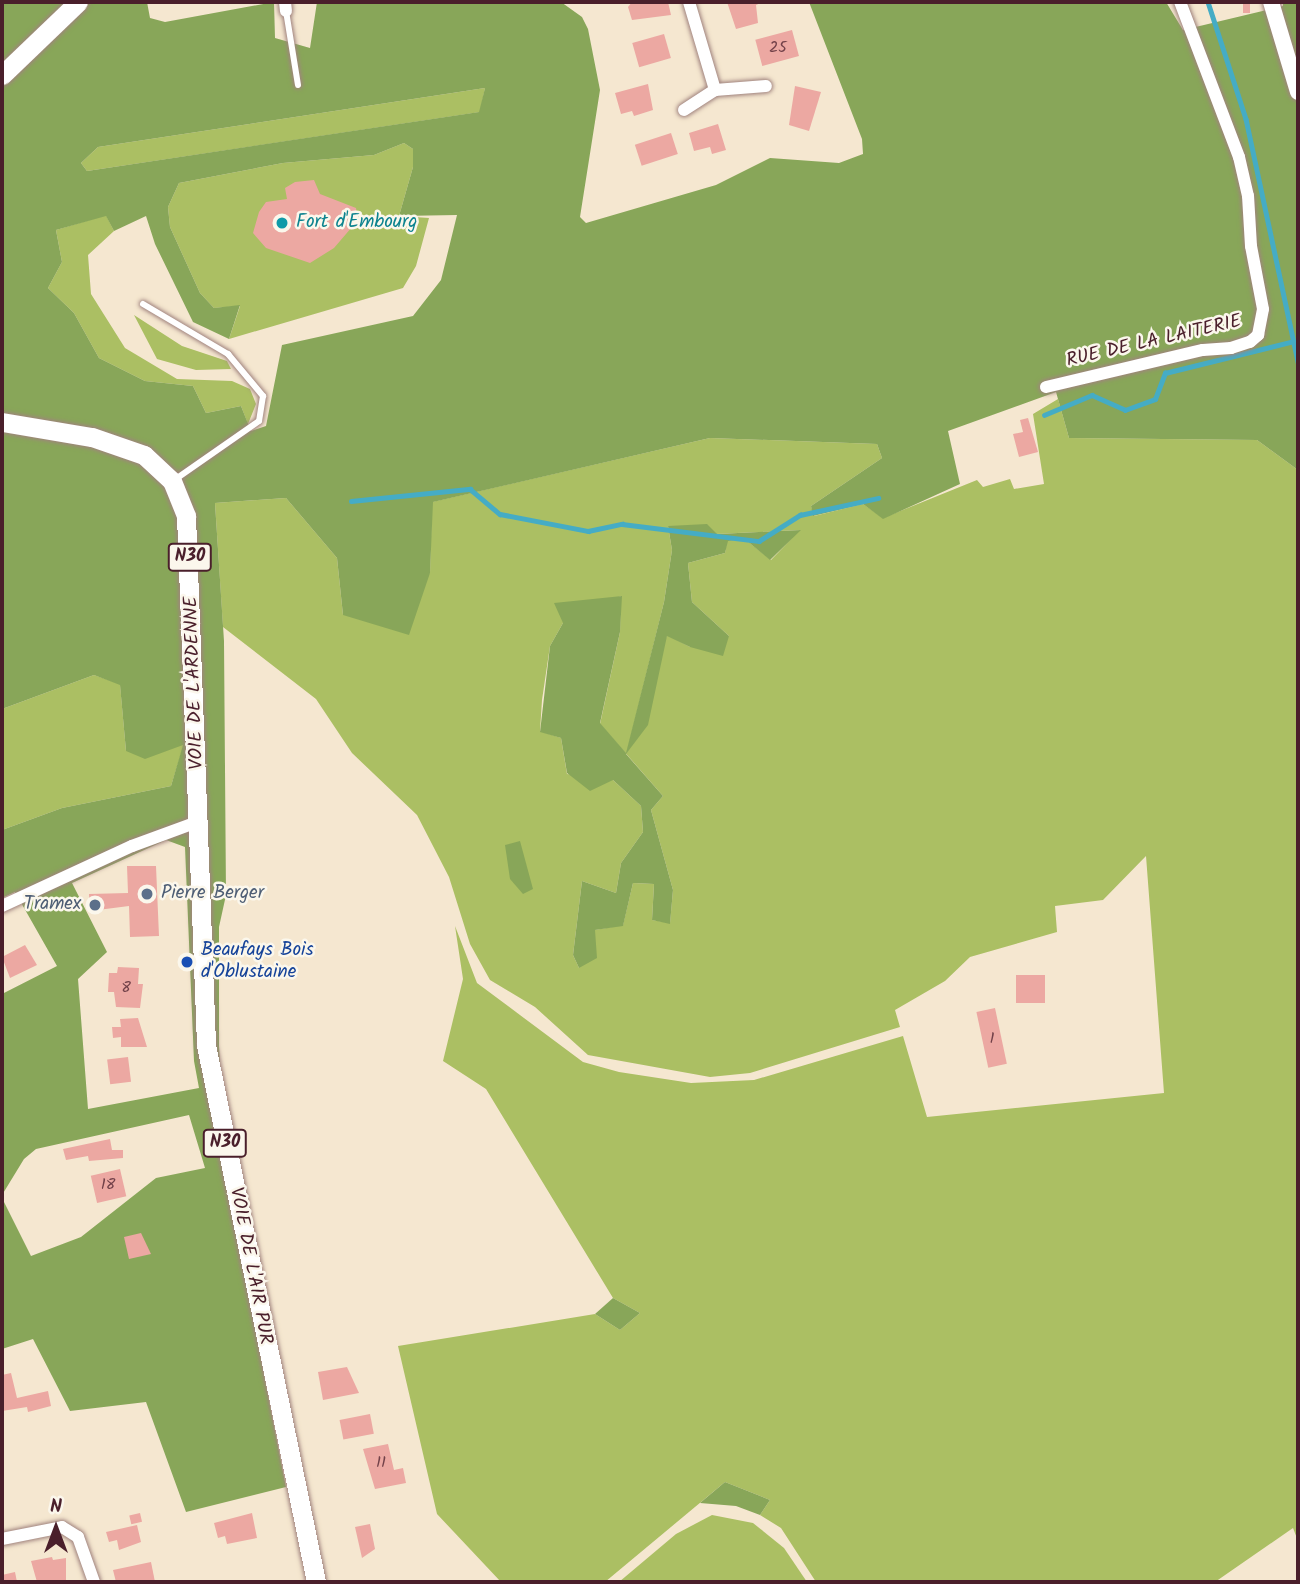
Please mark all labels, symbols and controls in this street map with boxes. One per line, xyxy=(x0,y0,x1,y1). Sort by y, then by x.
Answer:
house number: 25 xyxy=(769,38,787,58)
place label: Fort d'Embourg xyxy=(296,212,417,234)
marker: Fort d'Embourg xyxy=(274,215,290,231)
street label: RUE DE LA LAITERIE xyxy=(1064,311,1244,373)
road number: N30 xyxy=(167,542,213,572)
street label: VOIE DE L'ARDENNE xyxy=(181,596,209,770)
place label: Pierre Berger xyxy=(161,883,264,905)
marker: Pierre Berger xyxy=(139,886,155,902)
place label: Tramex xyxy=(24,894,81,916)
marker: Tramex xyxy=(87,897,103,913)
place label: Beaufays Bois d'Oblustaine xyxy=(201,940,314,984)
marker: Beaufays Bois d'Oblustaine xyxy=(179,954,195,970)
house number: 8 xyxy=(121,978,131,998)
house number: 1 xyxy=(989,1029,995,1049)
road number: N30 xyxy=(202,1128,248,1158)
house number: 18 xyxy=(101,1175,115,1195)
street label: VOIE DE L'AIR PUR xyxy=(224,1186,276,1346)
house number: 11 xyxy=(376,1453,386,1473)
text: N xyxy=(50,1492,62,1522)
north arrow xyxy=(21,1493,91,1563)

